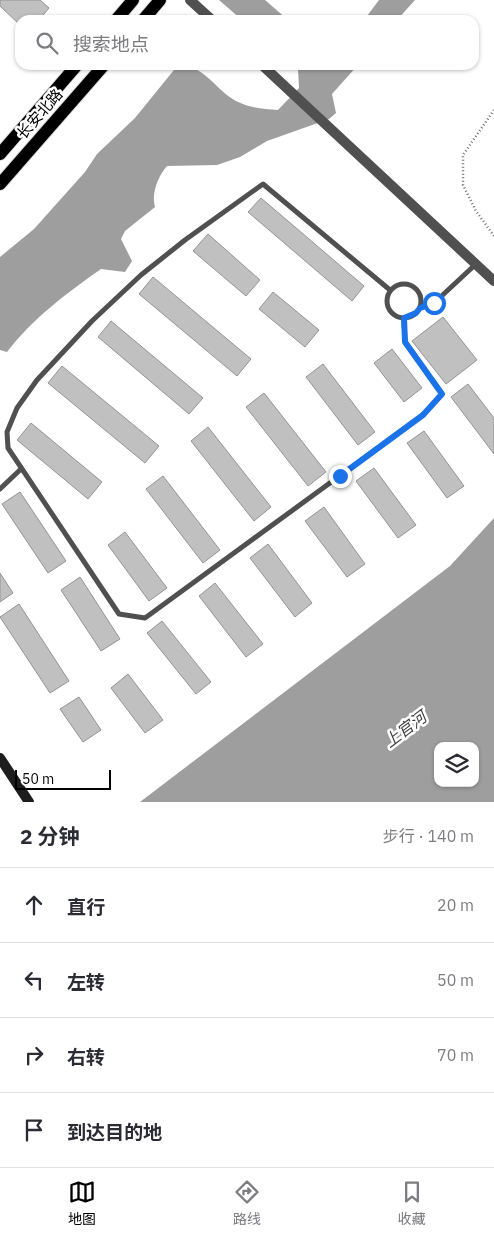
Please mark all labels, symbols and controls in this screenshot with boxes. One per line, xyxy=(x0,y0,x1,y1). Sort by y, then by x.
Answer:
search box xyxy=(15,15,479,70)
icon: search xyxy=(33,29,61,57)
text: 搜索地点 xyxy=(73,32,149,56)
street label: 长安北路 xyxy=(13,85,66,143)
route start xyxy=(423,292,446,315)
route end xyxy=(329,465,352,488)
water label: 上官河 xyxy=(380,705,433,751)
map controls xyxy=(434,742,479,787)
button: layers xyxy=(434,742,479,787)
scale bar xyxy=(15,767,111,790)
text: 50 m xyxy=(22,770,54,788)
text: 2 分钟 xyxy=(20,822,80,850)
text: 步行 · 140 m xyxy=(383,826,474,846)
icon: ahead xyxy=(20,891,48,919)
text: 直行 xyxy=(67,895,105,919)
text: 20 m xyxy=(437,895,474,915)
icon: left xyxy=(20,966,48,994)
text: 左转 xyxy=(67,970,105,994)
text: 50 m xyxy=(437,970,474,990)
icon: right xyxy=(20,1041,48,1069)
text: 右转 xyxy=(67,1045,105,1069)
text: 70 m xyxy=(437,1045,474,1065)
icon: arrive xyxy=(20,1116,48,1144)
text: 到达目的地 xyxy=(67,1120,162,1144)
tab: 地图 xyxy=(68,1178,96,1228)
tab: 路线 xyxy=(233,1178,261,1228)
tab: 收藏 xyxy=(398,1178,426,1228)

